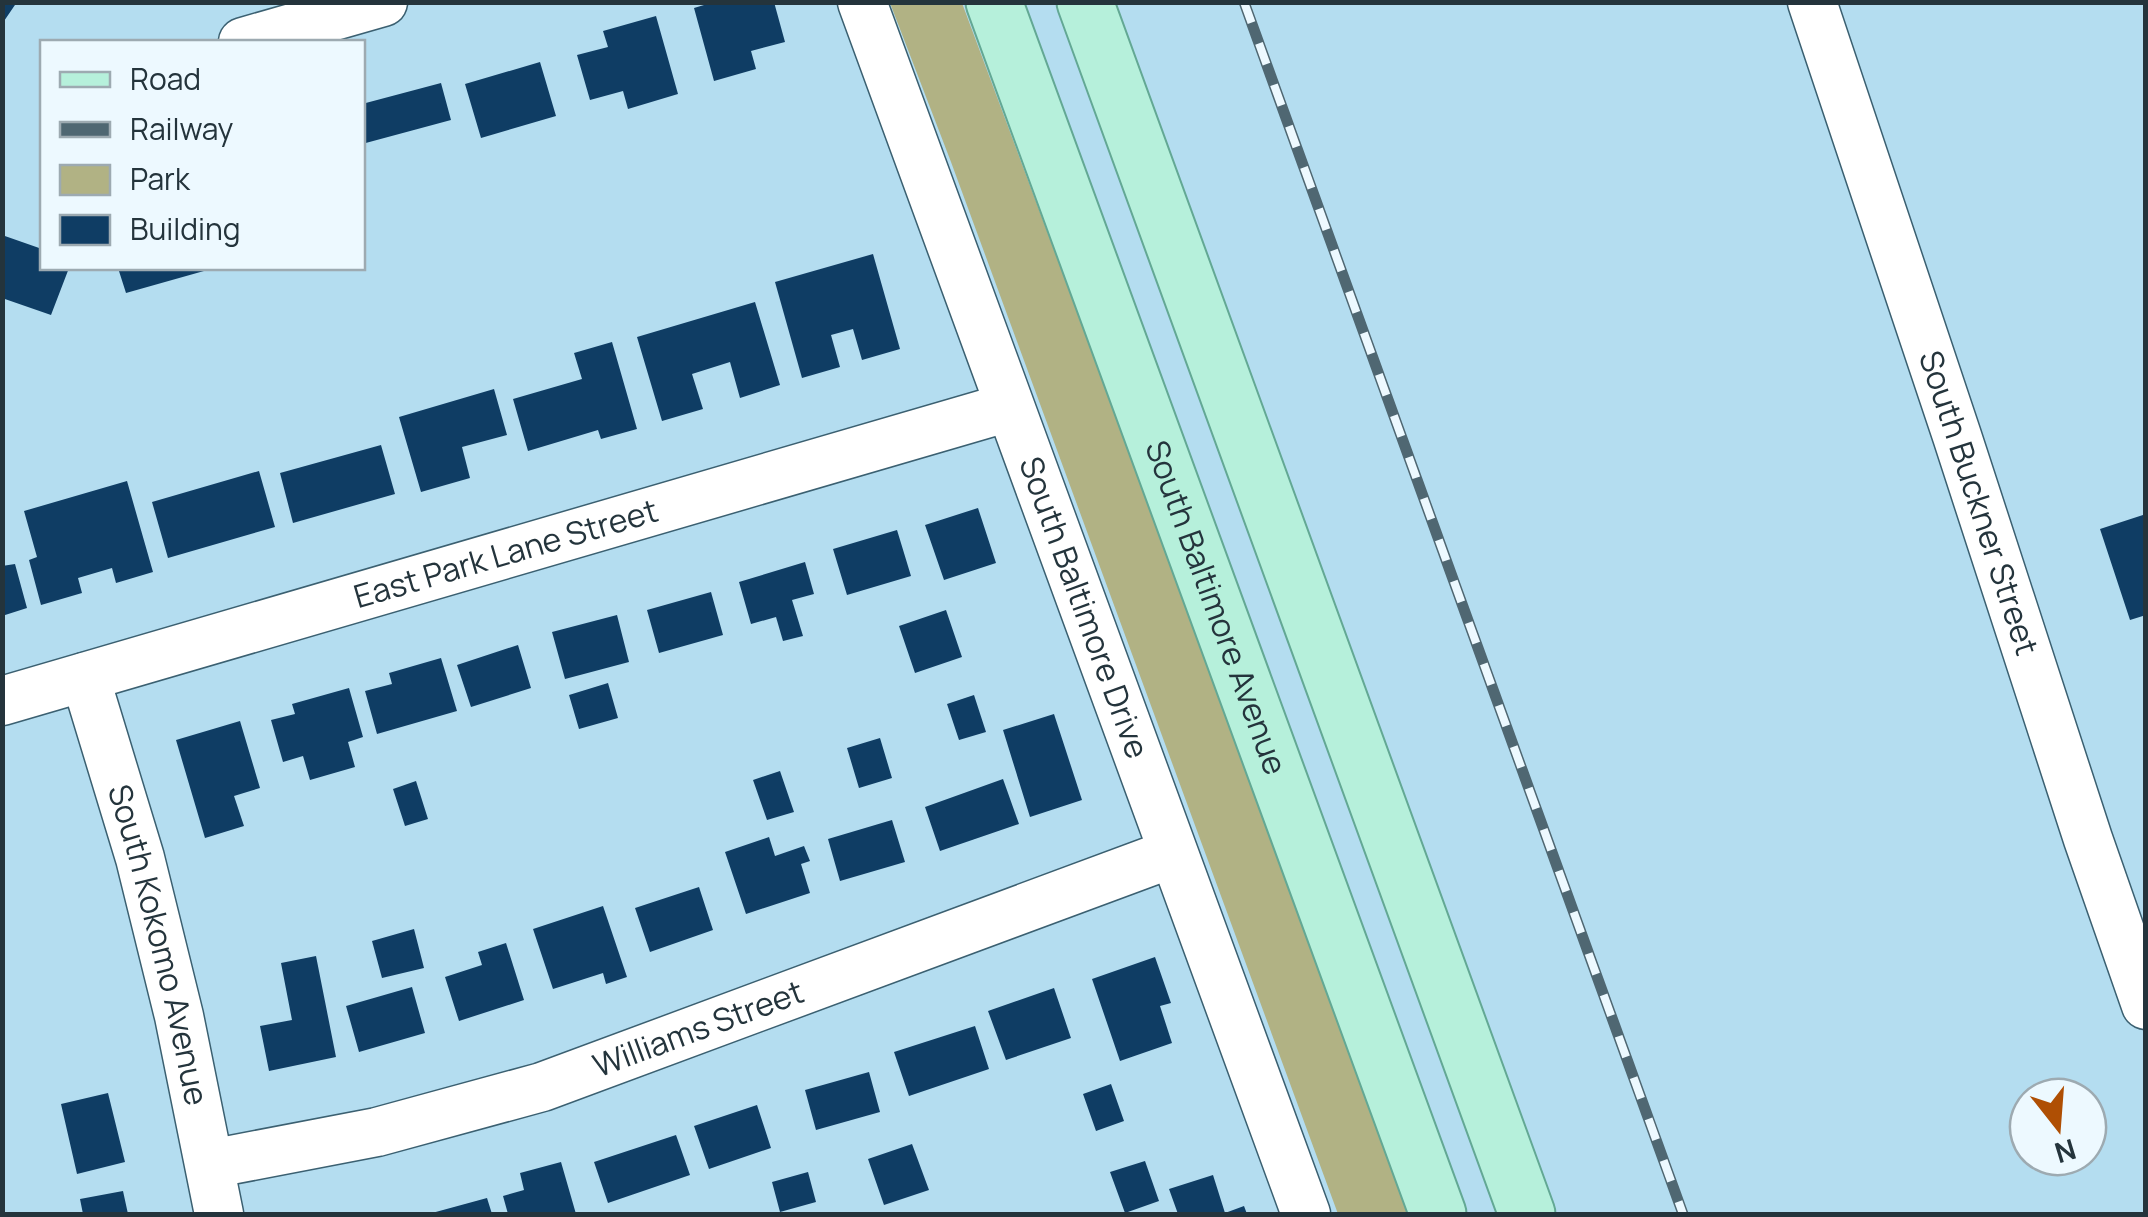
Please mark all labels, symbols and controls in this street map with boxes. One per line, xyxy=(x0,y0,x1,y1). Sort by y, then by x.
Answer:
legend xyxy=(40,40,365,270)
text: Road xyxy=(130,58,201,99)
text: Railway xyxy=(130,108,233,149)
text: Park xyxy=(130,158,191,199)
text: Building xyxy=(130,208,241,249)
street label: South Buckner Street xyxy=(1909,345,2050,661)
street label: South Baltimore Avenue xyxy=(1135,434,1298,781)
street label: South Baltimore Drive xyxy=(1009,450,1160,764)
street label: East Park Lane Street xyxy=(349,488,663,618)
street label: South Kokomo Avenue xyxy=(98,779,219,1109)
street label: Williams Street xyxy=(587,969,810,1087)
north arrow xyxy=(2008,1077,2108,1177)
text: N xyxy=(2050,1131,2081,1173)

